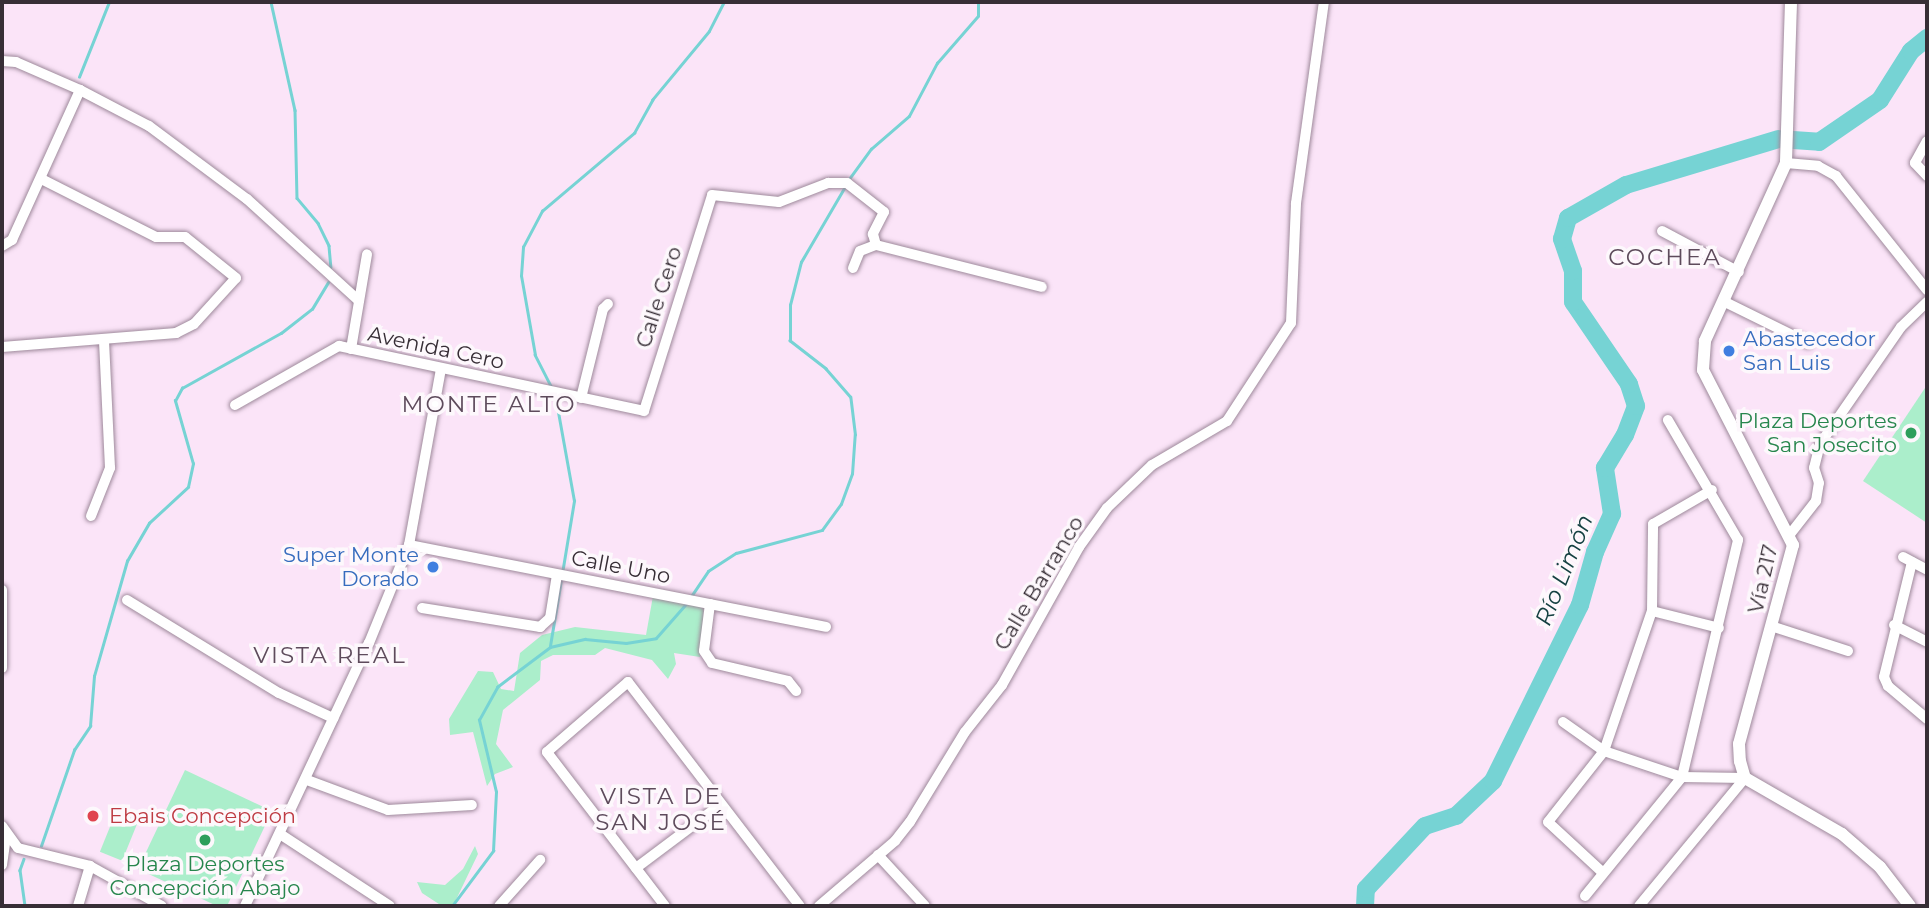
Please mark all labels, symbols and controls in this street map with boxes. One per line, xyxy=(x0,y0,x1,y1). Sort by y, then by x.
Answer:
street label: Calle Cero xyxy=(631,243,687,351)
district label: COCHEA xyxy=(1609,243,1721,271)
street label: Avenida Cero xyxy=(366,321,506,375)
place label: Abastecedor San Luis xyxy=(1743,326,1876,376)
marker: Abastecedor San Luis xyxy=(1721,343,1737,359)
district label: MONTE ALTO xyxy=(403,390,575,418)
place label: Plaza Deportes San Josecito xyxy=(1738,408,1897,458)
marker: Plaza Deportes San Josecito xyxy=(1903,425,1919,441)
water label: Río Limón xyxy=(1529,510,1599,630)
street label: Calle Barranco xyxy=(989,511,1089,655)
place label: Super Monte Dorado xyxy=(283,542,419,592)
street label: Vía 217 xyxy=(1743,542,1783,616)
street label: Calle Uno xyxy=(569,545,673,589)
marker: Super Monte Dorado xyxy=(425,559,441,575)
district label: VISTA REAL xyxy=(254,641,406,669)
district label: VISTA DE SAN JOSÉ xyxy=(596,782,726,836)
place label: Ebais Concepción xyxy=(109,803,296,829)
marker: Ebais Concepción xyxy=(83,806,103,826)
marker: Plaza Deportes Concepción Abajo xyxy=(197,832,213,848)
place label: Plaza Deportes Concepción Abajo xyxy=(109,851,301,901)

